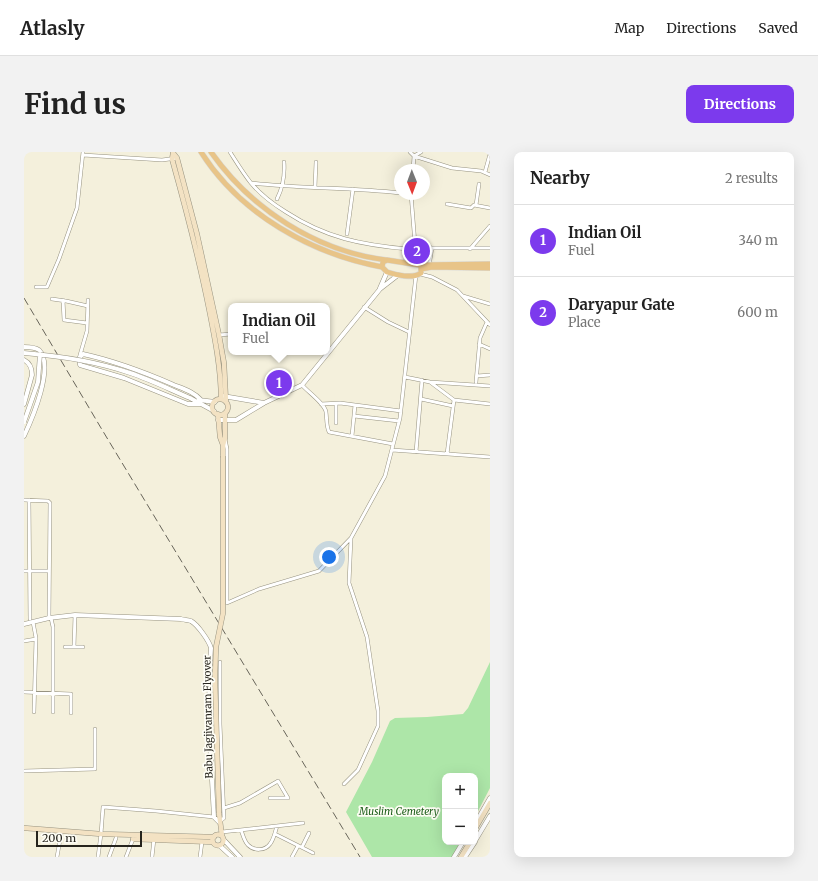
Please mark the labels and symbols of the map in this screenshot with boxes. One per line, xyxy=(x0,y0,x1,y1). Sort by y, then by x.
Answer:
north arrow xyxy=(394,164,430,200)
pin: 2 xyxy=(404,236,430,266)
pin: 1 xyxy=(266,368,292,398)
your location xyxy=(319,547,339,567)
street label: Babu Jagjivanram Flyover xyxy=(200,655,216,779)
park label: Muslim Cemetery xyxy=(358,805,440,818)
scale bar xyxy=(36,829,142,848)

